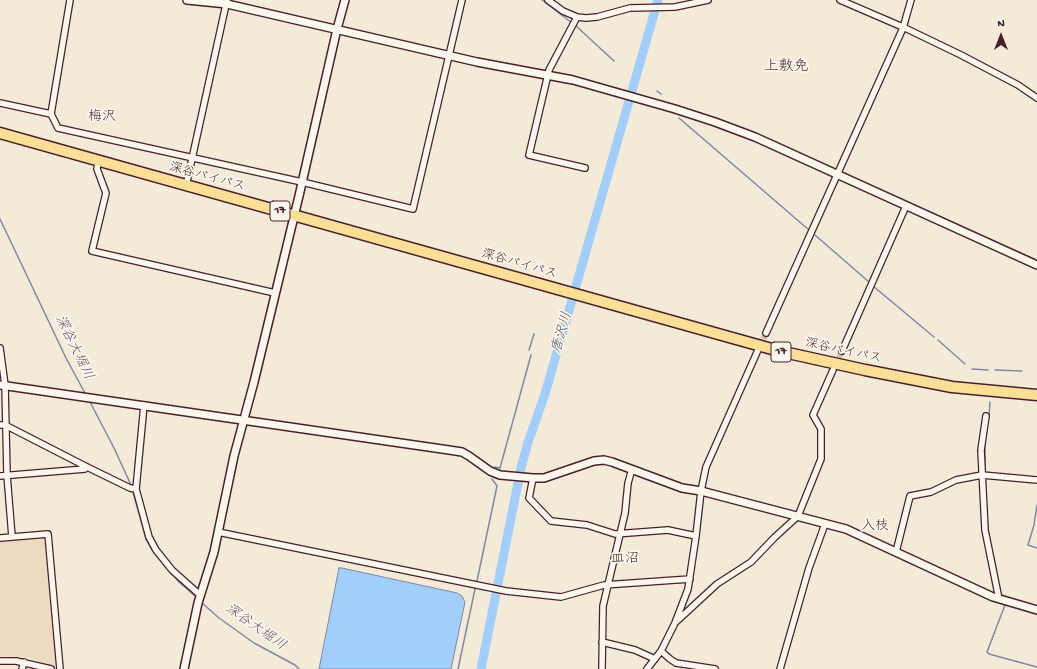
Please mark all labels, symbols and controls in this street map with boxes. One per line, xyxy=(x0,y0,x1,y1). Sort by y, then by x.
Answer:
north arrow xyxy=(981,16,1021,56)
text: N xyxy=(997,18,1005,30)
district label: 上敷免 xyxy=(764,59,808,77)
district label: 梅沢 xyxy=(88,110,116,126)
street label: 深谷バイパス xyxy=(167,160,247,196)
road number: 17 xyxy=(270,201,290,221)
street label: 深谷バイパス xyxy=(479,247,559,283)
water label: 唐沢川 xyxy=(549,310,577,356)
water label: 深谷大堀川 xyxy=(50,313,96,383)
street label: 深谷バイパス xyxy=(803,336,883,368)
road number: 17 xyxy=(771,342,791,362)
district label: 入枝 xyxy=(861,519,889,535)
district label: 皿沼 xyxy=(611,552,639,568)
water label: 深谷大堀川 xyxy=(222,601,288,655)

